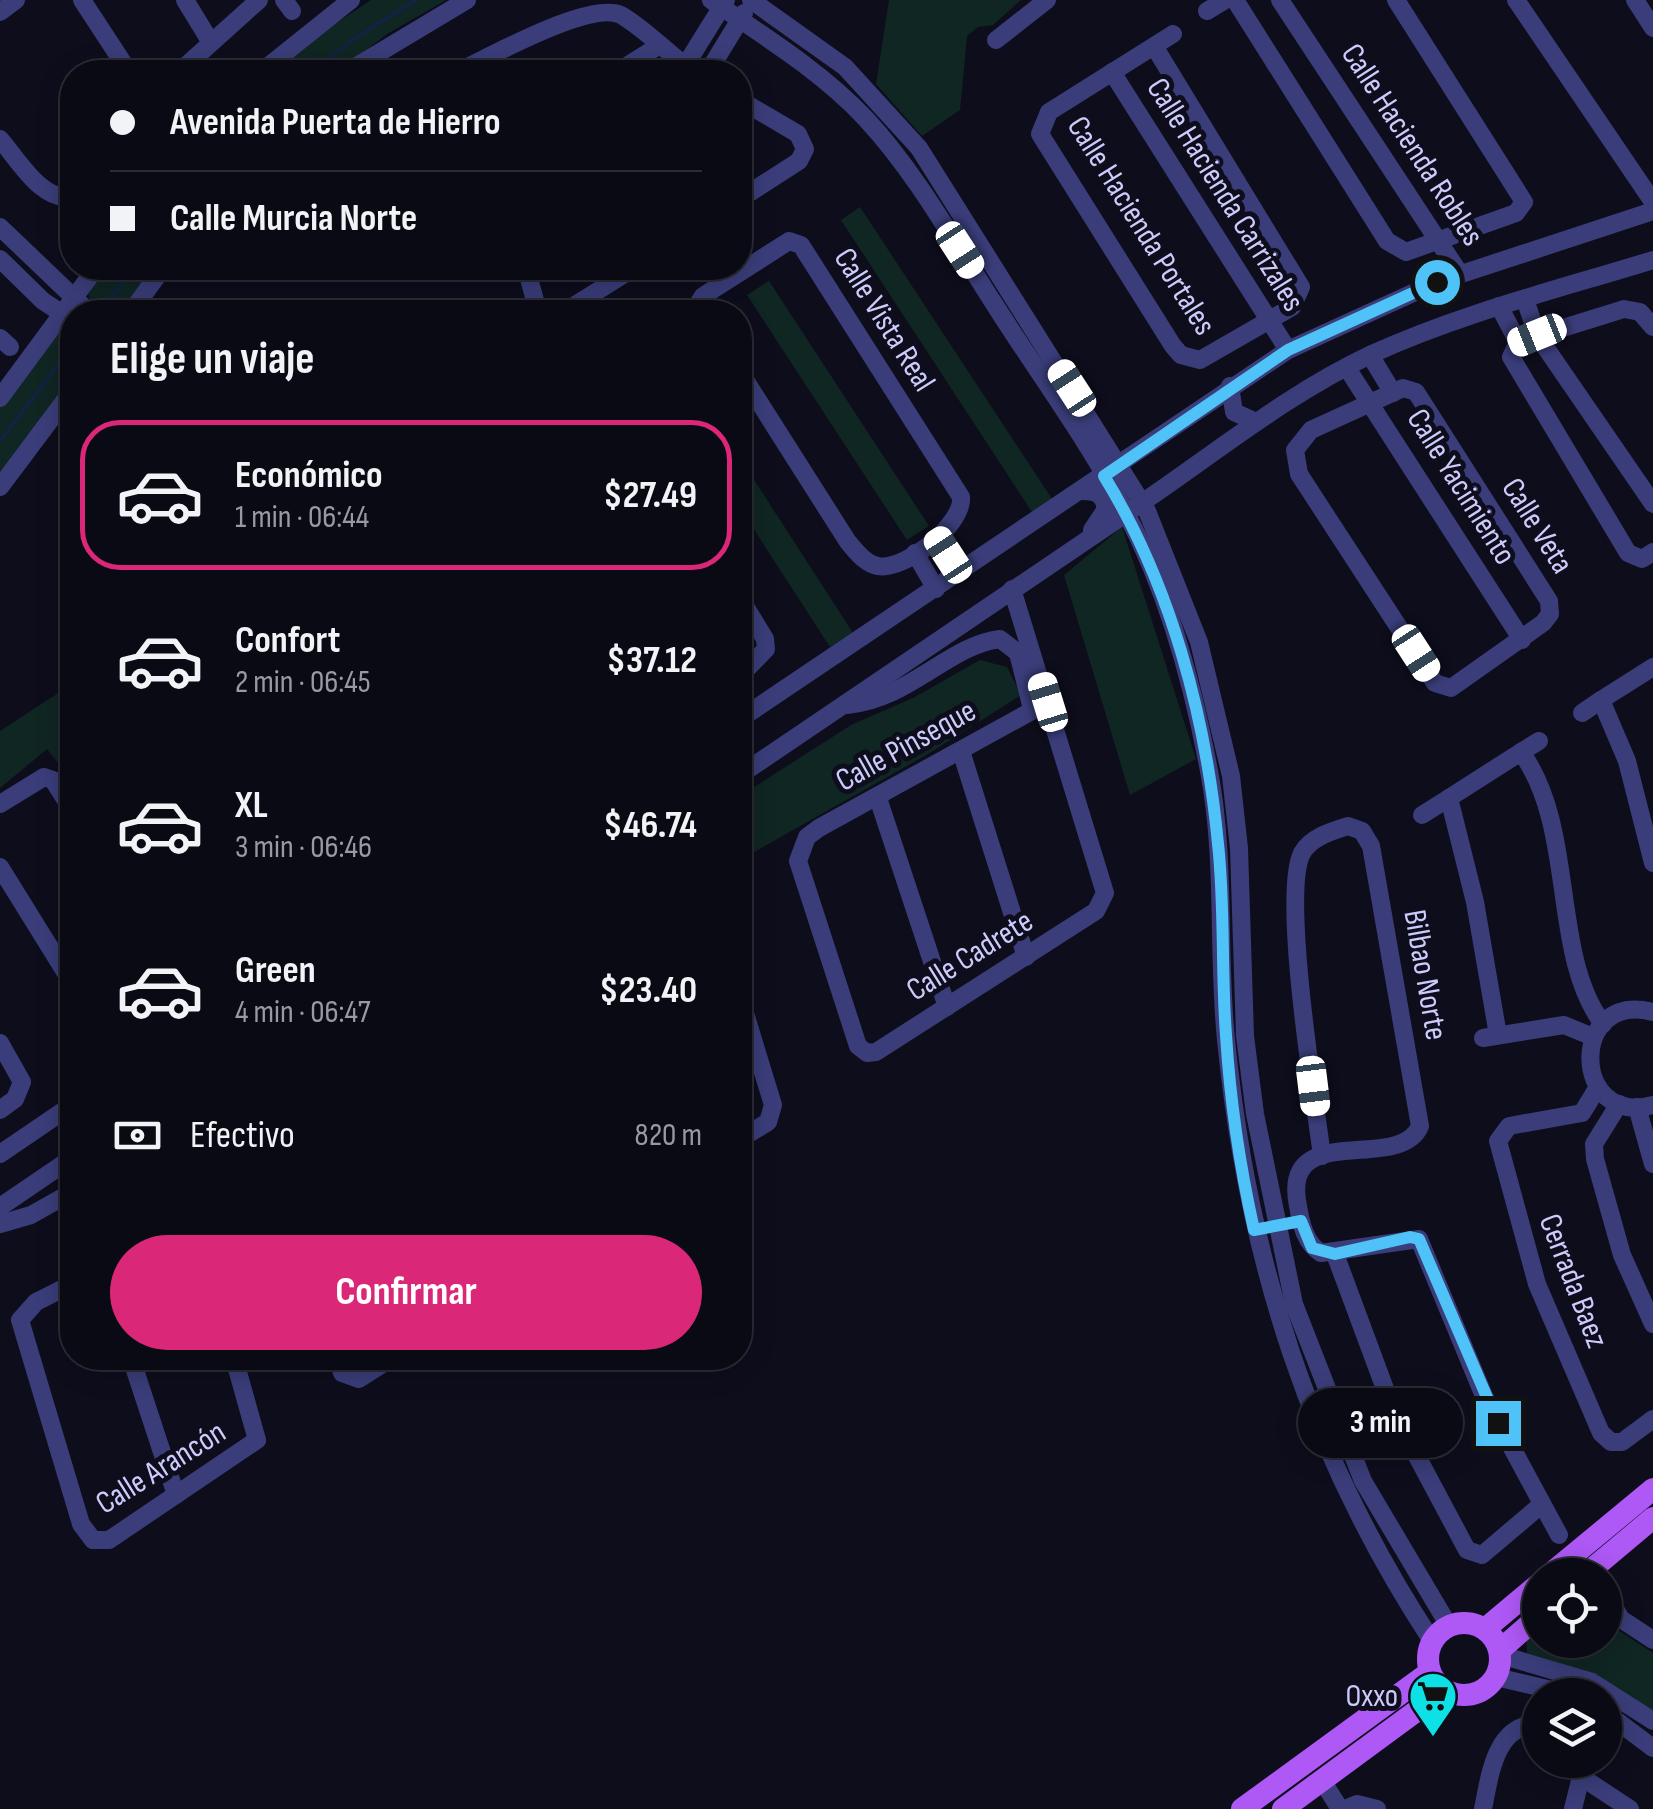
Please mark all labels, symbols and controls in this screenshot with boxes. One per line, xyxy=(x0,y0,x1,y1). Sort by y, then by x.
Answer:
street label: Calle Hacienda Robles xyxy=(1332,37,1492,253)
street label: Calle Hacienda Carrizales xyxy=(1138,71,1312,319)
text: Avenida Puerta de Hierro xyxy=(170,100,501,145)
street label: Calle Hacienda Portales xyxy=(1058,110,1224,342)
text: Calle Murcia Norte xyxy=(170,196,417,241)
car xyxy=(931,217,989,283)
street label: Calle Vista Real xyxy=(825,241,943,399)
route start xyxy=(1415,260,1460,305)
car xyxy=(1504,310,1570,360)
text: Elige un viaje xyxy=(110,332,315,387)
car xyxy=(1043,355,1101,421)
street label: Calle Yacimiento xyxy=(1398,402,1524,572)
icon: car xyxy=(115,450,205,540)
text: Económico xyxy=(235,453,383,498)
street label: Calle Veta xyxy=(1493,471,1581,581)
text: $27.49 xyxy=(603,473,697,518)
text: 1 min · 06:44 xyxy=(235,498,369,537)
car xyxy=(919,522,977,588)
icon: car xyxy=(115,615,205,705)
text: Confort xyxy=(235,618,340,663)
car xyxy=(1387,620,1445,686)
text: $37.12 xyxy=(607,638,697,683)
text: 2 min · 06:45 xyxy=(235,663,371,702)
car xyxy=(1025,669,1071,735)
street label: Calle Pinseque xyxy=(829,692,983,800)
icon: car xyxy=(115,780,205,870)
text: XL xyxy=(235,783,268,828)
text: $46.74 xyxy=(603,803,697,848)
text: 3 min · 06:46 xyxy=(235,828,372,867)
street label: Calle Cadrete xyxy=(900,902,1040,1010)
street label: Bilbao Norte xyxy=(1394,907,1456,1043)
icon: car xyxy=(115,945,205,1035)
text: Green xyxy=(235,948,316,993)
text: $23.40 xyxy=(599,968,697,1013)
text: 4 min · 06:47 xyxy=(235,993,371,1032)
car xyxy=(1294,1054,1332,1118)
icon: cash xyxy=(110,1108,165,1163)
text: Efectivo xyxy=(190,1113,295,1158)
text: 820 m xyxy=(634,1116,702,1155)
street label: Cerrada Baez xyxy=(1530,1209,1616,1353)
button: Confirmar xyxy=(110,1235,702,1350)
callout: 3 min xyxy=(1298,1388,1463,1458)
route end xyxy=(1476,1401,1521,1446)
text: 3 min xyxy=(1350,1403,1411,1442)
street label: Calle Arancón xyxy=(89,1413,233,1523)
map controls xyxy=(1522,1558,1622,1778)
button: locate xyxy=(1522,1558,1622,1658)
supermarket icon: Oxxo xyxy=(1407,1670,1459,1738)
place label: Oxxo xyxy=(1345,1677,1398,1716)
button: layers xyxy=(1522,1678,1622,1778)

